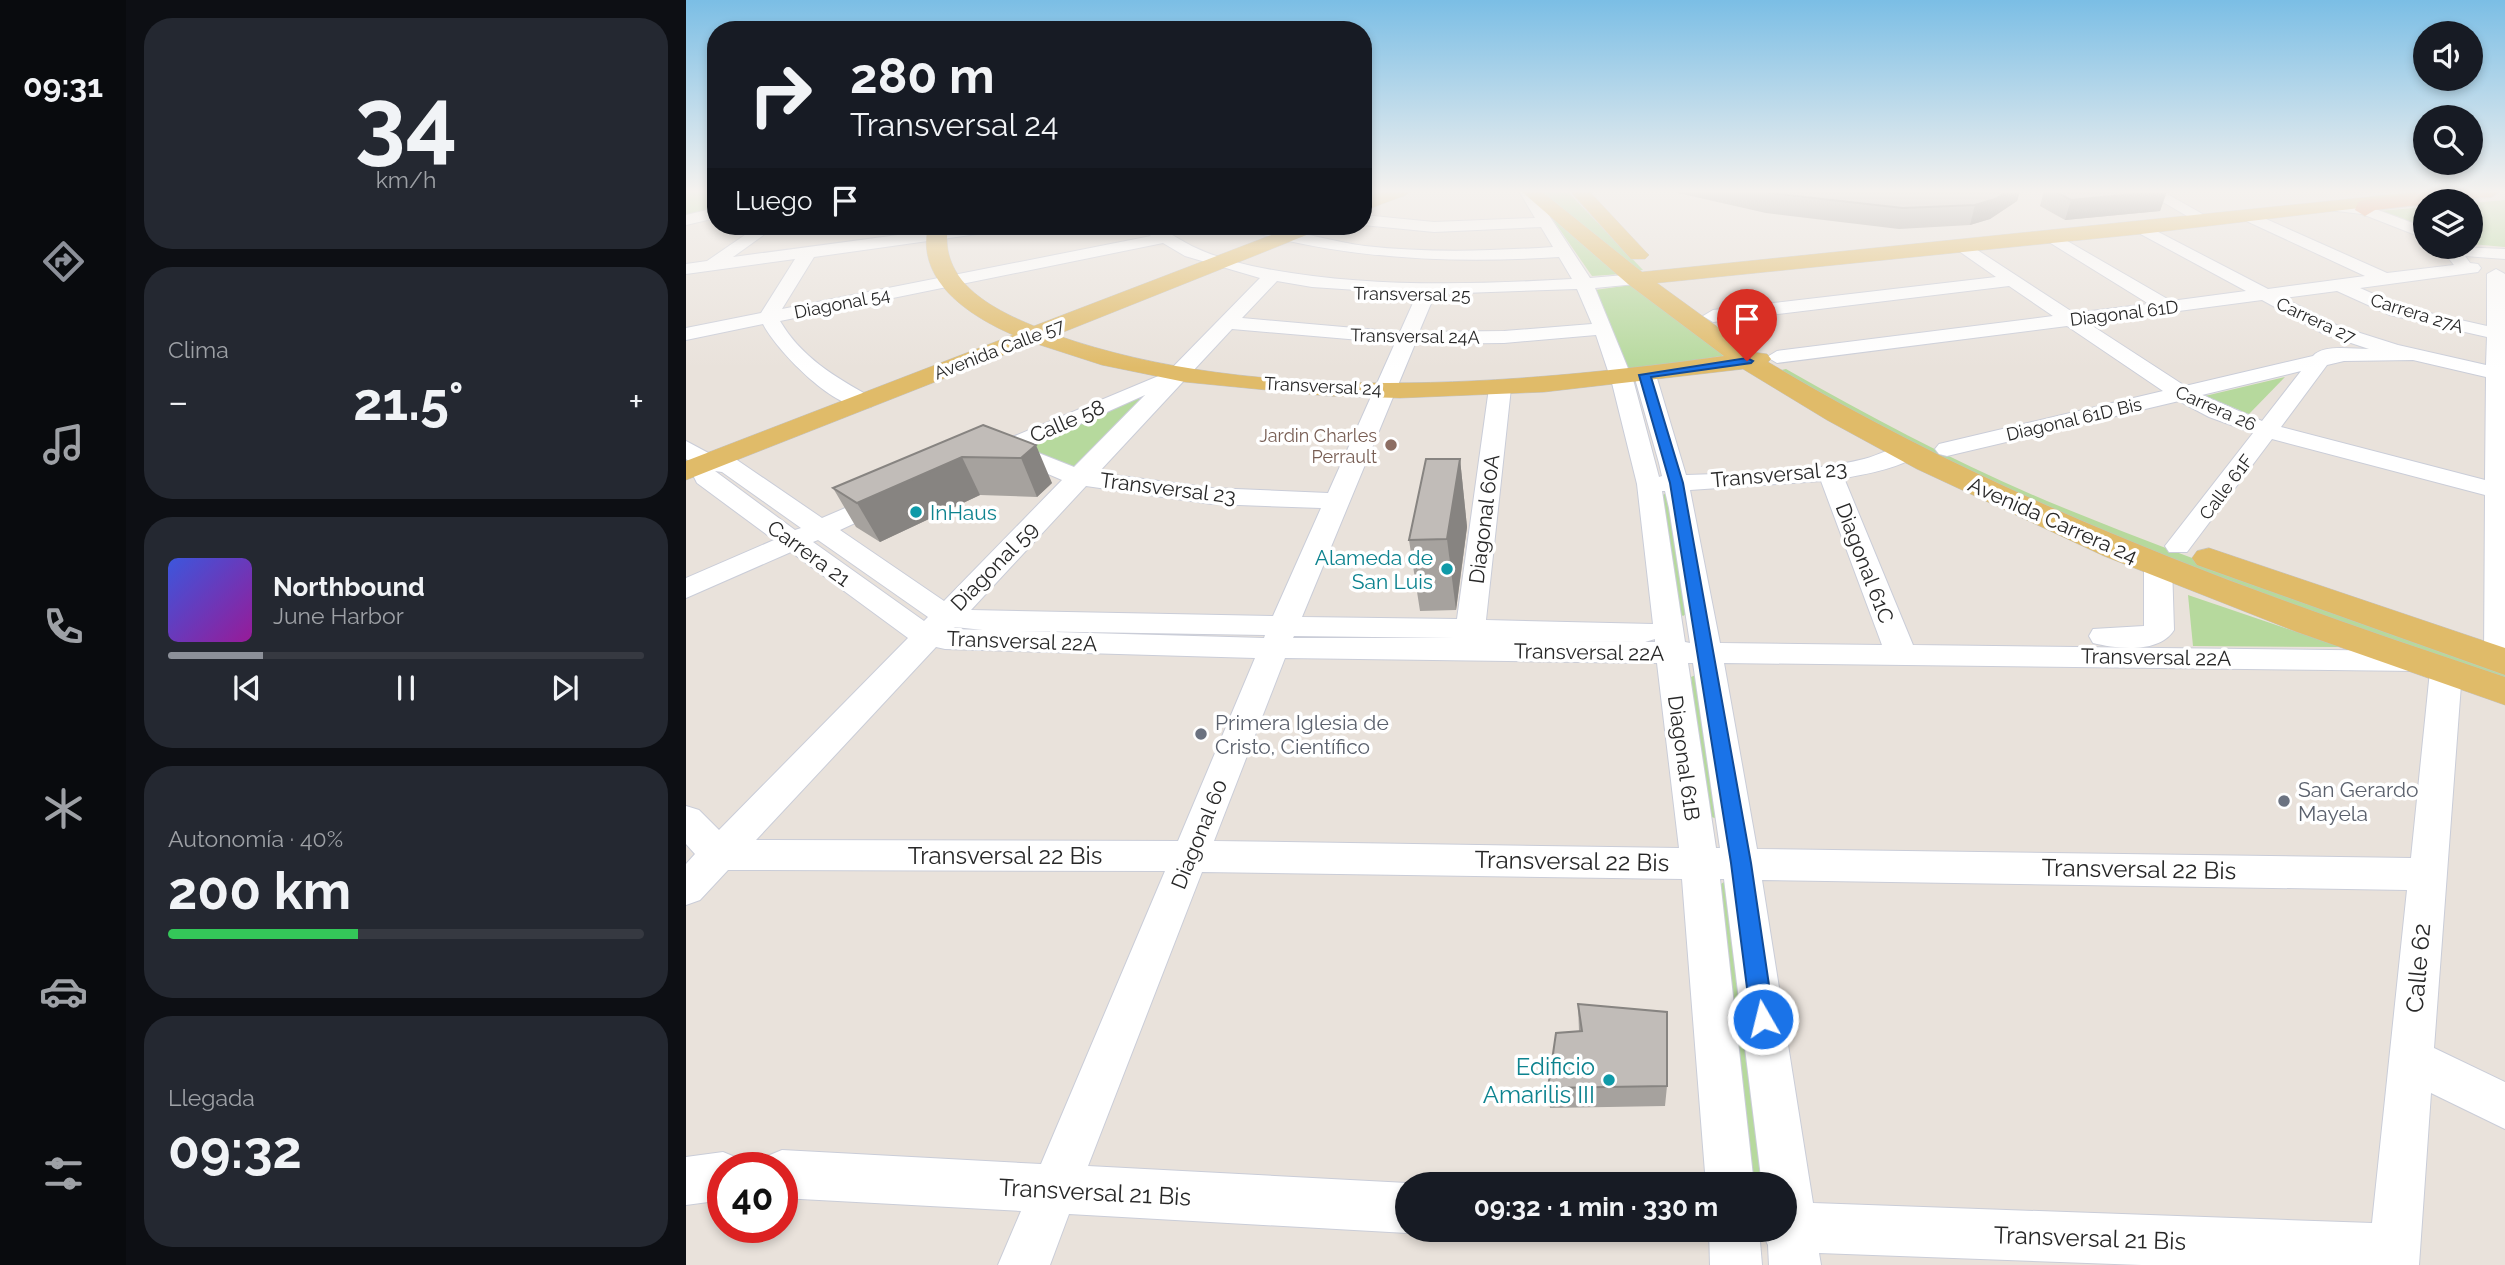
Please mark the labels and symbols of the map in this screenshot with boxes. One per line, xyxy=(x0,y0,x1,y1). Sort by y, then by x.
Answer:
street label: Transversal 25 xyxy=(1353,282,1471,306)
street label: Diagonal 54 xyxy=(792,283,892,323)
pin xyxy=(1717,289,1777,361)
street label: Carrera 27A xyxy=(2368,289,2466,337)
street label: Carrera 27 xyxy=(2273,293,2359,348)
street label: Diagonal 61D xyxy=(2069,296,2180,330)
street label: Avenida Calle 57 xyxy=(931,314,1067,384)
street label: Transversal 24A xyxy=(1350,324,1480,348)
street label: Transversal 24 xyxy=(1264,372,1382,400)
street label: Carrera 26 xyxy=(2172,381,2260,435)
street label: Diagonal 61D Bis xyxy=(2004,393,2144,445)
street label: Calle 58 xyxy=(1026,394,1108,448)
place label: Jardin Charles Perrault xyxy=(1259,425,1377,467)
marker: Jardin Charles Perrault xyxy=(1383,437,1399,453)
street label: Calle 61F xyxy=(2195,450,2257,524)
street label: Diagonal 60A xyxy=(1464,453,1504,585)
street label: Transversal 23 xyxy=(1710,456,1848,492)
street label: Transversal 23 xyxy=(1099,467,1237,509)
street label: Avenida Carrera 24 xyxy=(1965,471,2141,569)
street label: Diagonal 61C xyxy=(1831,499,1899,627)
place label: InHaus xyxy=(930,500,997,525)
marker: InHaus xyxy=(908,504,924,520)
street label: Carrera 21 xyxy=(763,514,855,592)
street label: Diagonal 59 xyxy=(945,516,1043,616)
place label: Alameda de San Luis xyxy=(1315,545,1433,594)
marker: Alameda de San Luis xyxy=(1439,561,1455,577)
street label: Transversal 22A xyxy=(946,626,1098,656)
street label: Transversal 22A xyxy=(1514,638,1664,666)
street label: Transversal 22A xyxy=(2081,643,2231,671)
street label: Diagonal 61B xyxy=(1663,694,1705,822)
place label: Primera Iglesia de Cristo, Científico xyxy=(1215,710,1389,759)
marker: Primera Iglesia de Cristo, Científico xyxy=(1193,726,1209,742)
street label: Diagonal 60 xyxy=(1166,775,1232,893)
place label: San Gerardo Mayela xyxy=(2298,777,2419,826)
marker: San Gerardo Mayela xyxy=(2276,793,2292,809)
street label: Transversal 22 Bis xyxy=(908,841,1102,870)
street label: Transversal 22 Bis xyxy=(1474,845,1670,877)
street label: Transversal 22 Bis xyxy=(2041,853,2237,885)
street label: Calle 62 xyxy=(2400,922,2436,1014)
position arrow xyxy=(1726,982,1800,1056)
place label: Edificio Amarilis III xyxy=(1483,1052,1595,1109)
marker: Edificio Amarilis III xyxy=(1601,1072,1617,1088)
speed limit sign: 40 xyxy=(707,1152,798,1243)
street label: Transversal 21 Bis xyxy=(998,1172,1192,1212)
street label: Transversal 21 Bis xyxy=(1993,1220,2187,1256)

